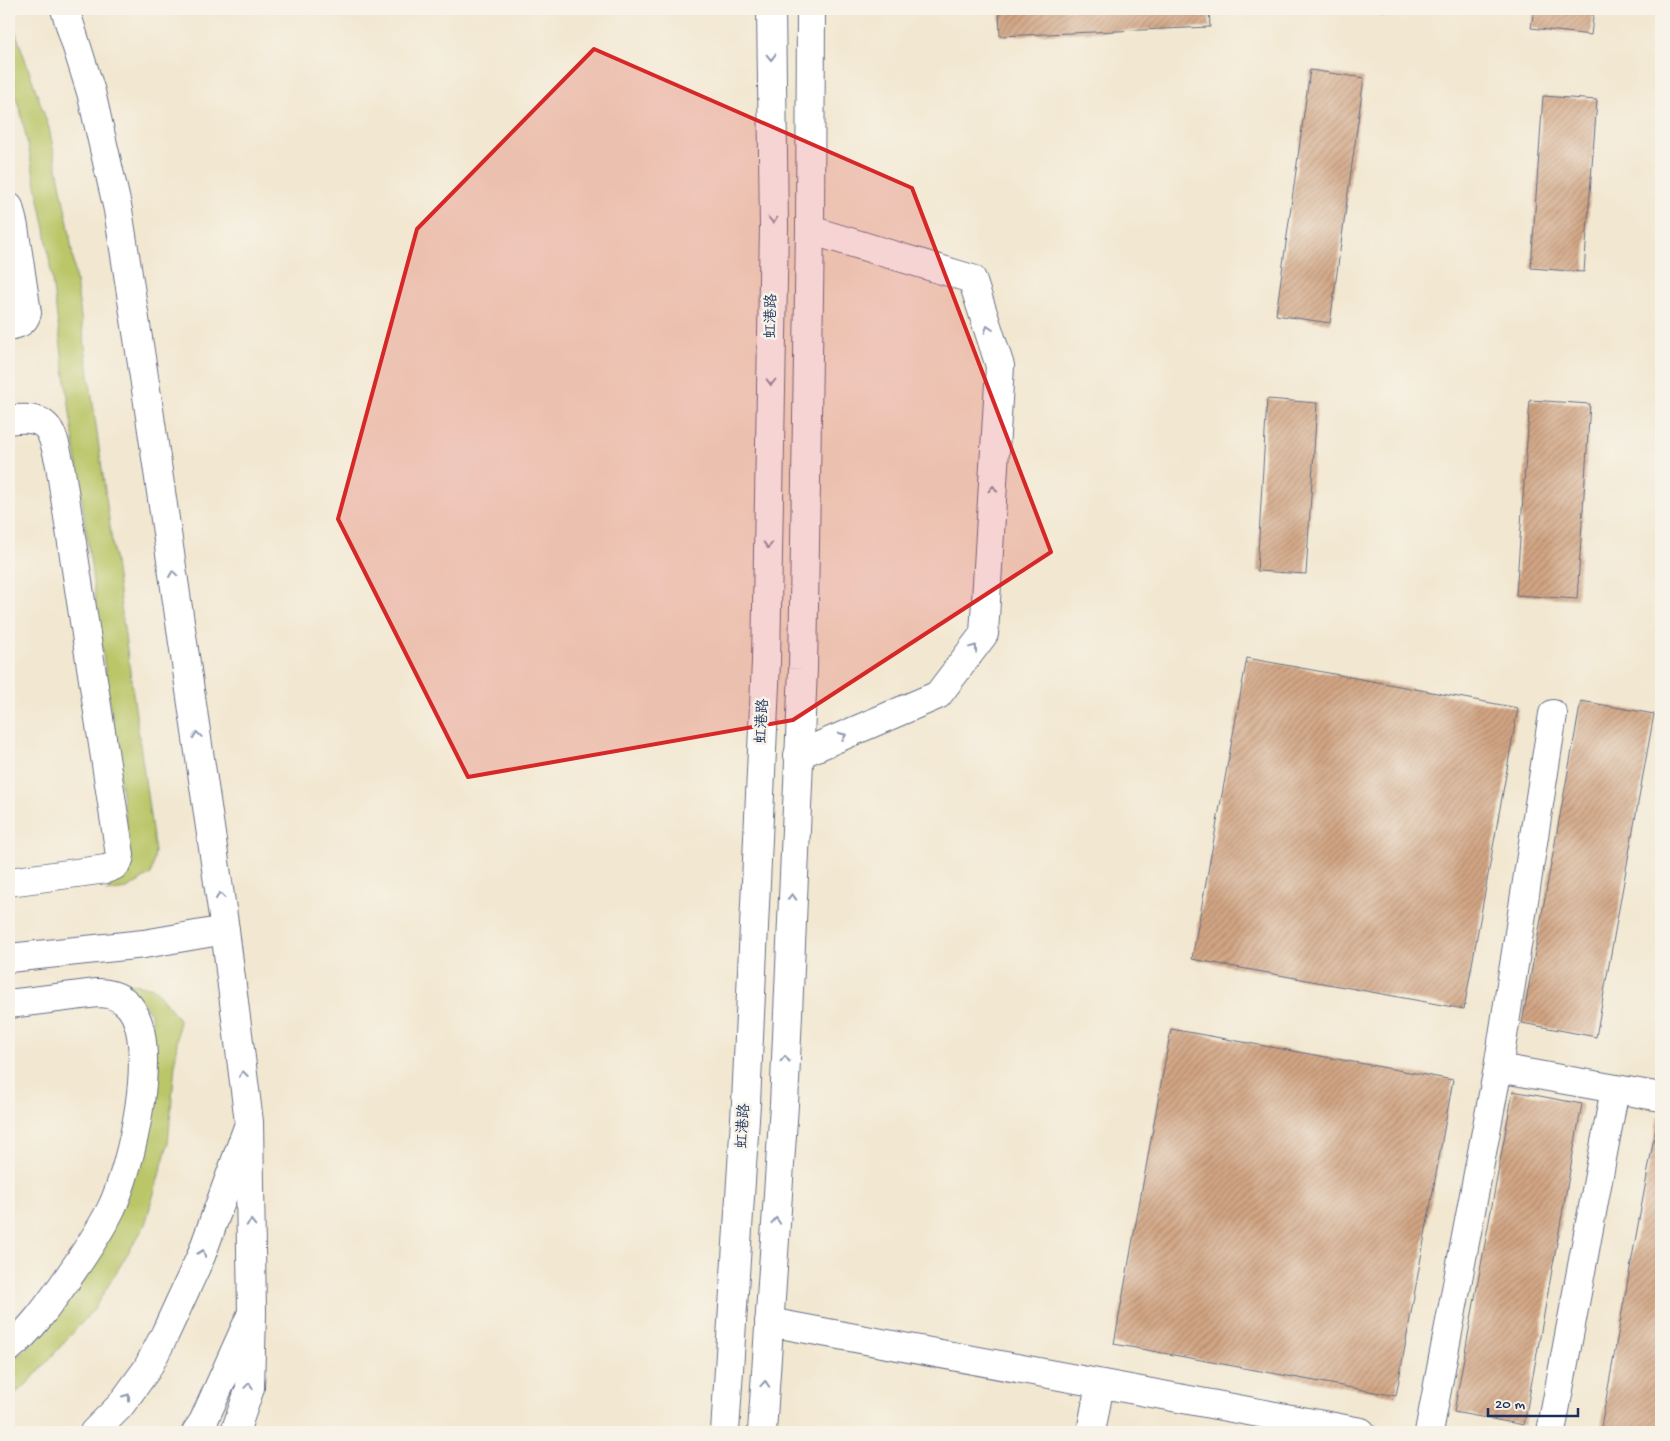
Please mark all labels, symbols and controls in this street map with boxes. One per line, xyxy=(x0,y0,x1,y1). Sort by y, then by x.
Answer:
one-way arrow xyxy=(766,54,776,62)
one-way arrow xyxy=(768,216,778,224)
street label: 虹港路 xyxy=(763,293,781,339)
one-way arrow xyxy=(983,325,993,333)
one-way arrow xyxy=(766,379,776,387)
one-way arrow xyxy=(987,485,998,493)
one-way arrow xyxy=(763,542,773,549)
one-way arrow xyxy=(169,570,179,578)
one-way arrow xyxy=(968,644,977,654)
street label: 虹港路 xyxy=(753,698,773,744)
one-way arrow xyxy=(192,730,202,739)
one-way arrow xyxy=(838,731,847,742)
one-way arrow xyxy=(215,891,226,899)
one-way arrow xyxy=(787,893,798,901)
one-way arrow xyxy=(780,1055,791,1063)
one-way arrow xyxy=(238,1070,249,1078)
street label: 虹港路 xyxy=(733,1103,755,1149)
one-way arrow xyxy=(770,1217,781,1225)
one-way arrow xyxy=(245,1219,256,1227)
one-way arrow xyxy=(195,1249,206,1258)
one-way arrow xyxy=(760,1379,771,1387)
one-way arrow xyxy=(243,1381,254,1389)
scale bar xyxy=(1488,1386,1578,1418)
one-way arrow xyxy=(121,1393,130,1403)
text: 20 m xyxy=(1495,1396,1525,1414)

